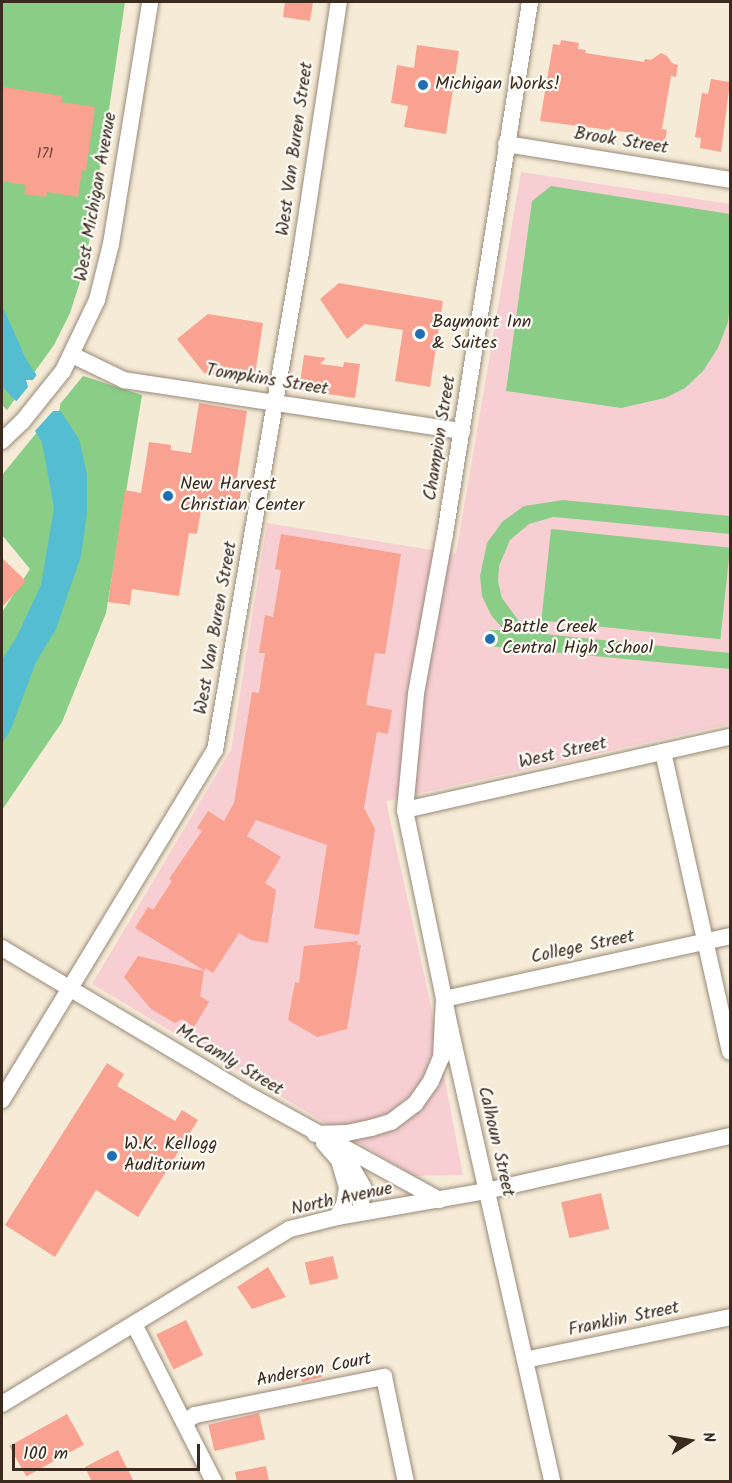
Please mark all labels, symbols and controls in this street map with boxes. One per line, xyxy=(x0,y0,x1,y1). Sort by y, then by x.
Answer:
street label: West Van Buren Street xyxy=(273,61,319,237)
place label: Michigan Works! xyxy=(435,74,560,96)
marker: Michigan Works! xyxy=(416,78,430,92)
street label: West Michigan Avenue xyxy=(71,111,123,283)
street label: Brook Street xyxy=(572,124,670,160)
house number: 171 xyxy=(37,146,53,164)
place label: Baymont Inn & Suites xyxy=(432,313,531,356)
marker: Baymont Inn & Suites xyxy=(413,327,427,341)
street label: Tompkins Street xyxy=(204,361,330,401)
street label: Champion Street xyxy=(420,374,462,502)
place label: New Harvest Christian Center xyxy=(180,475,304,518)
marker: New Harvest Christian Center xyxy=(161,489,175,503)
street label: West Van Buren Street xyxy=(191,540,243,716)
place label: Battle Creek Central High School xyxy=(502,618,653,660)
marker: Battle Creek Central High School xyxy=(483,632,497,646)
street label: West Street xyxy=(517,733,609,775)
street label: College Street xyxy=(529,926,637,970)
street label: McCamly Street xyxy=(171,1020,287,1102)
street label: Calhoun Street xyxy=(472,1085,518,1199)
place label: W.K. Kellogg Auditorium xyxy=(124,1135,217,1178)
marker: W.K. Kellogg Auditorium xyxy=(105,1149,119,1163)
street label: North Avenue xyxy=(289,1179,395,1221)
street label: Franklin Street xyxy=(566,1298,682,1342)
street label: Anderson Court xyxy=(255,1349,373,1393)
north arrow xyxy=(660,1411,720,1471)
text: N xyxy=(695,1430,721,1445)
scale bar xyxy=(15,1432,202,1470)
text: 100 m xyxy=(23,1440,68,1469)

